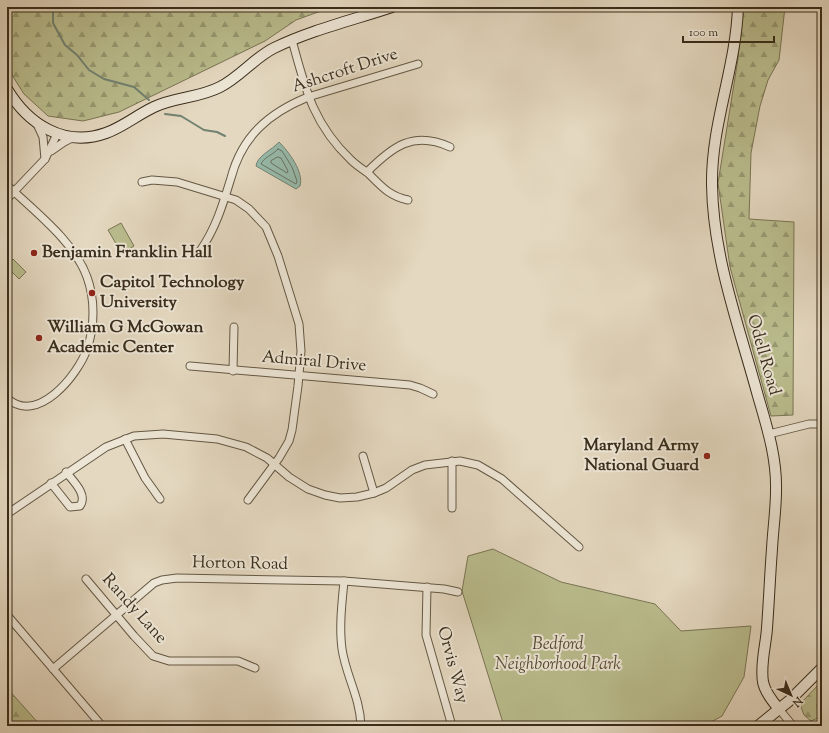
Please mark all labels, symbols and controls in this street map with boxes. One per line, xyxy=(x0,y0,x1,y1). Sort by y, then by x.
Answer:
scale bar xyxy=(683,18,774,44)
text: 100 m xyxy=(689,24,718,42)
street label: Ashcroft Drive xyxy=(289,43,401,99)
place label: Benjamin Franklin Hall xyxy=(42,241,212,265)
marker: Benjamin Franklin Hall xyxy=(29,248,39,258)
place label: Capitol Technology University xyxy=(100,271,245,315)
marker: Capitol Technology University xyxy=(87,288,97,298)
street label: Odell Road xyxy=(740,312,786,399)
place label: William G McGowan Academic Center xyxy=(47,316,204,360)
marker: William G McGowan Academic Center xyxy=(34,333,44,343)
street label: Admiral Drive xyxy=(261,345,367,379)
place label: Maryland Army National Guard xyxy=(583,434,700,478)
marker: Maryland Army National Guard xyxy=(702,451,712,461)
street label: Horton Road xyxy=(192,551,289,577)
street label: Randy Lane xyxy=(96,569,172,650)
street label: Orvis Way xyxy=(430,624,474,707)
park label: Bedford Neighborhood Park xyxy=(495,633,621,677)
north arrow xyxy=(771,675,811,715)
text: N xyxy=(788,692,807,710)

